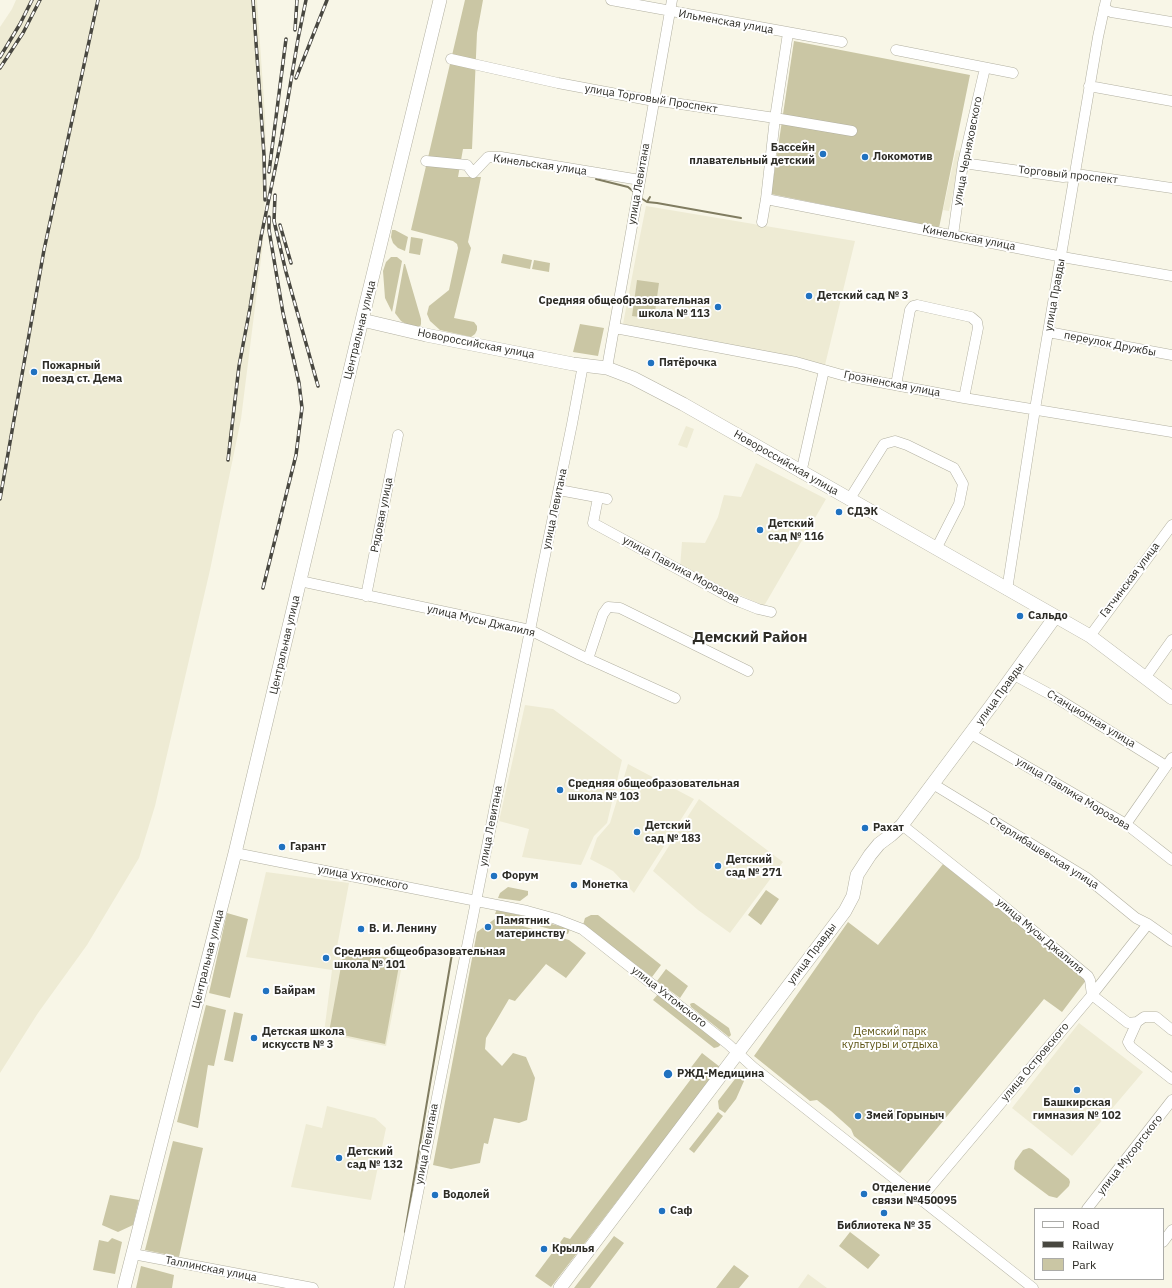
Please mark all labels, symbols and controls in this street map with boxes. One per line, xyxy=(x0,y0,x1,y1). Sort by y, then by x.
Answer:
street label: Ильменская улица xyxy=(677,7,775,37)
street label: улица Торговый Проспект xyxy=(584,82,718,116)
street label: улица Черняховского xyxy=(951,95,985,207)
place label: Бассейн плавательный детский xyxy=(689,141,815,167)
street label: улица Левитана xyxy=(625,142,653,226)
marker: Бассейн плавательный детский xyxy=(818,149,828,159)
place label: Локомотив xyxy=(873,150,933,164)
street label: Кинельская улица xyxy=(492,152,588,178)
marker: Локомотив xyxy=(860,152,870,162)
street label: Торговый проспект xyxy=(1018,163,1118,187)
street label: Кинельская улица xyxy=(921,223,1017,253)
street label: улица Правды xyxy=(1042,258,1068,332)
street label: Центральная улица xyxy=(341,279,379,381)
place label: Детский сад № 3 xyxy=(817,289,908,303)
marker: Детский сад № 3 xyxy=(804,291,814,301)
place label: Средняя общеобразовательная школа № 113 xyxy=(539,294,710,320)
marker: Средняя общеобразовательная школа № 113 xyxy=(713,302,723,312)
street label: Новороссийская улица xyxy=(416,326,536,362)
street label: переулок Дружбы xyxy=(1063,329,1157,359)
place label: Пятёрочка xyxy=(659,356,717,370)
marker: Пятёрочка xyxy=(646,358,656,368)
place label: Пожарный поезд ст. Дема xyxy=(42,359,122,385)
marker: Пожарный поезд ст. Дема xyxy=(29,367,39,377)
street label: Грозненская улица xyxy=(843,368,941,400)
street label: Новороссийская улица xyxy=(731,428,841,498)
street label: улица Левитана xyxy=(540,467,570,551)
street label: Рядовая улица xyxy=(368,476,396,554)
place label: СДЭК xyxy=(847,505,878,519)
marker: СДЭК xyxy=(834,507,844,517)
place label: Детский сад № 116 xyxy=(768,517,824,543)
marker: Детский сад № 116 xyxy=(755,525,765,535)
street label: улица Павлика Морозова xyxy=(620,533,742,607)
street label: Гатчинская улица xyxy=(1097,540,1163,620)
street label: Центральная улица xyxy=(267,594,303,696)
street label: улица Мусы Джалиля xyxy=(426,602,536,640)
place label: Сальдо xyxy=(1028,609,1068,623)
marker: Сальдо xyxy=(1015,611,1025,621)
district label: Демский Район xyxy=(693,629,807,647)
street label: улица Правды xyxy=(973,660,1027,728)
street label: Станционная улица xyxy=(1044,687,1138,751)
street label: улица Павлика Морозова xyxy=(1013,755,1133,833)
place label: Средняя общеобразовательная школа № 103 xyxy=(568,777,739,803)
street label: улица Левитана xyxy=(477,784,505,868)
marker: Средняя общеобразовательная школа № 103 xyxy=(555,785,565,795)
street label: Стерлибашевская улица xyxy=(987,814,1101,892)
place label: Детский сад № 183 xyxy=(645,819,701,845)
place label: Рахат xyxy=(873,821,904,835)
marker: Рахат xyxy=(860,823,870,833)
marker: Детский сад № 183 xyxy=(632,827,642,837)
place label: Гарант xyxy=(290,840,326,854)
marker: Гарант xyxy=(277,842,287,852)
place label: Детский сад № 271 xyxy=(726,853,782,879)
marker: Детский сад № 271 xyxy=(713,861,723,871)
street label: улица Ухтомского xyxy=(317,863,409,893)
place label: Форум xyxy=(502,869,539,883)
marker: Форум xyxy=(489,871,499,881)
place label: Монетка xyxy=(582,878,628,892)
marker: Монетка xyxy=(569,880,579,890)
street label: улица Мусы Джалиля xyxy=(993,895,1087,977)
street label: Центральная улица xyxy=(189,908,227,1010)
place label: Памятник материнству xyxy=(496,914,565,940)
street label: улица Правды xyxy=(785,921,839,987)
place label: В. И. Ленину xyxy=(369,922,437,936)
marker: Памятник материнству xyxy=(483,922,493,932)
marker: В. И. Ленину xyxy=(356,924,366,934)
place label: Средняя общеобразовательная школа № 101 xyxy=(334,945,505,971)
marker: Средняя общеобразовательная школа № 101 xyxy=(321,953,331,963)
street label: улица Ухтомского xyxy=(629,963,709,1031)
place label: Байрам xyxy=(274,984,315,998)
marker: Байрам xyxy=(261,986,271,996)
street label: улица Островского xyxy=(998,1020,1072,1104)
place label: Детская школа искусств № 3 xyxy=(262,1025,344,1051)
park label: Демский парк культуры и отдыха xyxy=(842,1025,938,1051)
marker: Детская школа искусств № 3 xyxy=(249,1033,259,1043)
place label: РЖД-Медицина xyxy=(677,1067,764,1081)
marker: РЖД-Медицина xyxy=(662,1068,674,1080)
marker: Башкирская гимназия № 102 xyxy=(1072,1085,1082,1095)
place label: Башкирская гимназия № 102 xyxy=(1033,1096,1121,1122)
street label: улица Левитана xyxy=(413,1102,441,1186)
place label: Змей Горыныч xyxy=(866,1109,944,1123)
marker: Змей Горыныч xyxy=(853,1111,863,1121)
street label: улица Мусоргского xyxy=(1095,1112,1165,1198)
place label: Детский сад № 132 xyxy=(347,1145,403,1171)
marker: Детский сад № 132 xyxy=(334,1153,344,1163)
place label: Отделение связи №450095 xyxy=(872,1181,957,1207)
place label: Водолей xyxy=(443,1188,489,1202)
marker: Отделение связи №450095 xyxy=(859,1189,869,1199)
marker: Водолей xyxy=(430,1190,440,1200)
place label: Саф xyxy=(670,1204,692,1218)
marker: Саф xyxy=(657,1206,667,1216)
marker: Библиотека № 35 xyxy=(879,1208,889,1218)
legend xyxy=(1034,1208,1164,1280)
text: Road xyxy=(1072,1217,1100,1232)
place label: Библиотека № 35 xyxy=(837,1219,931,1233)
text: Railway xyxy=(1072,1237,1114,1252)
place label: Крылья xyxy=(552,1242,594,1256)
marker: Крылья xyxy=(539,1244,549,1254)
street label: Таллинская улица xyxy=(164,1254,258,1284)
text: Park xyxy=(1072,1257,1096,1272)

